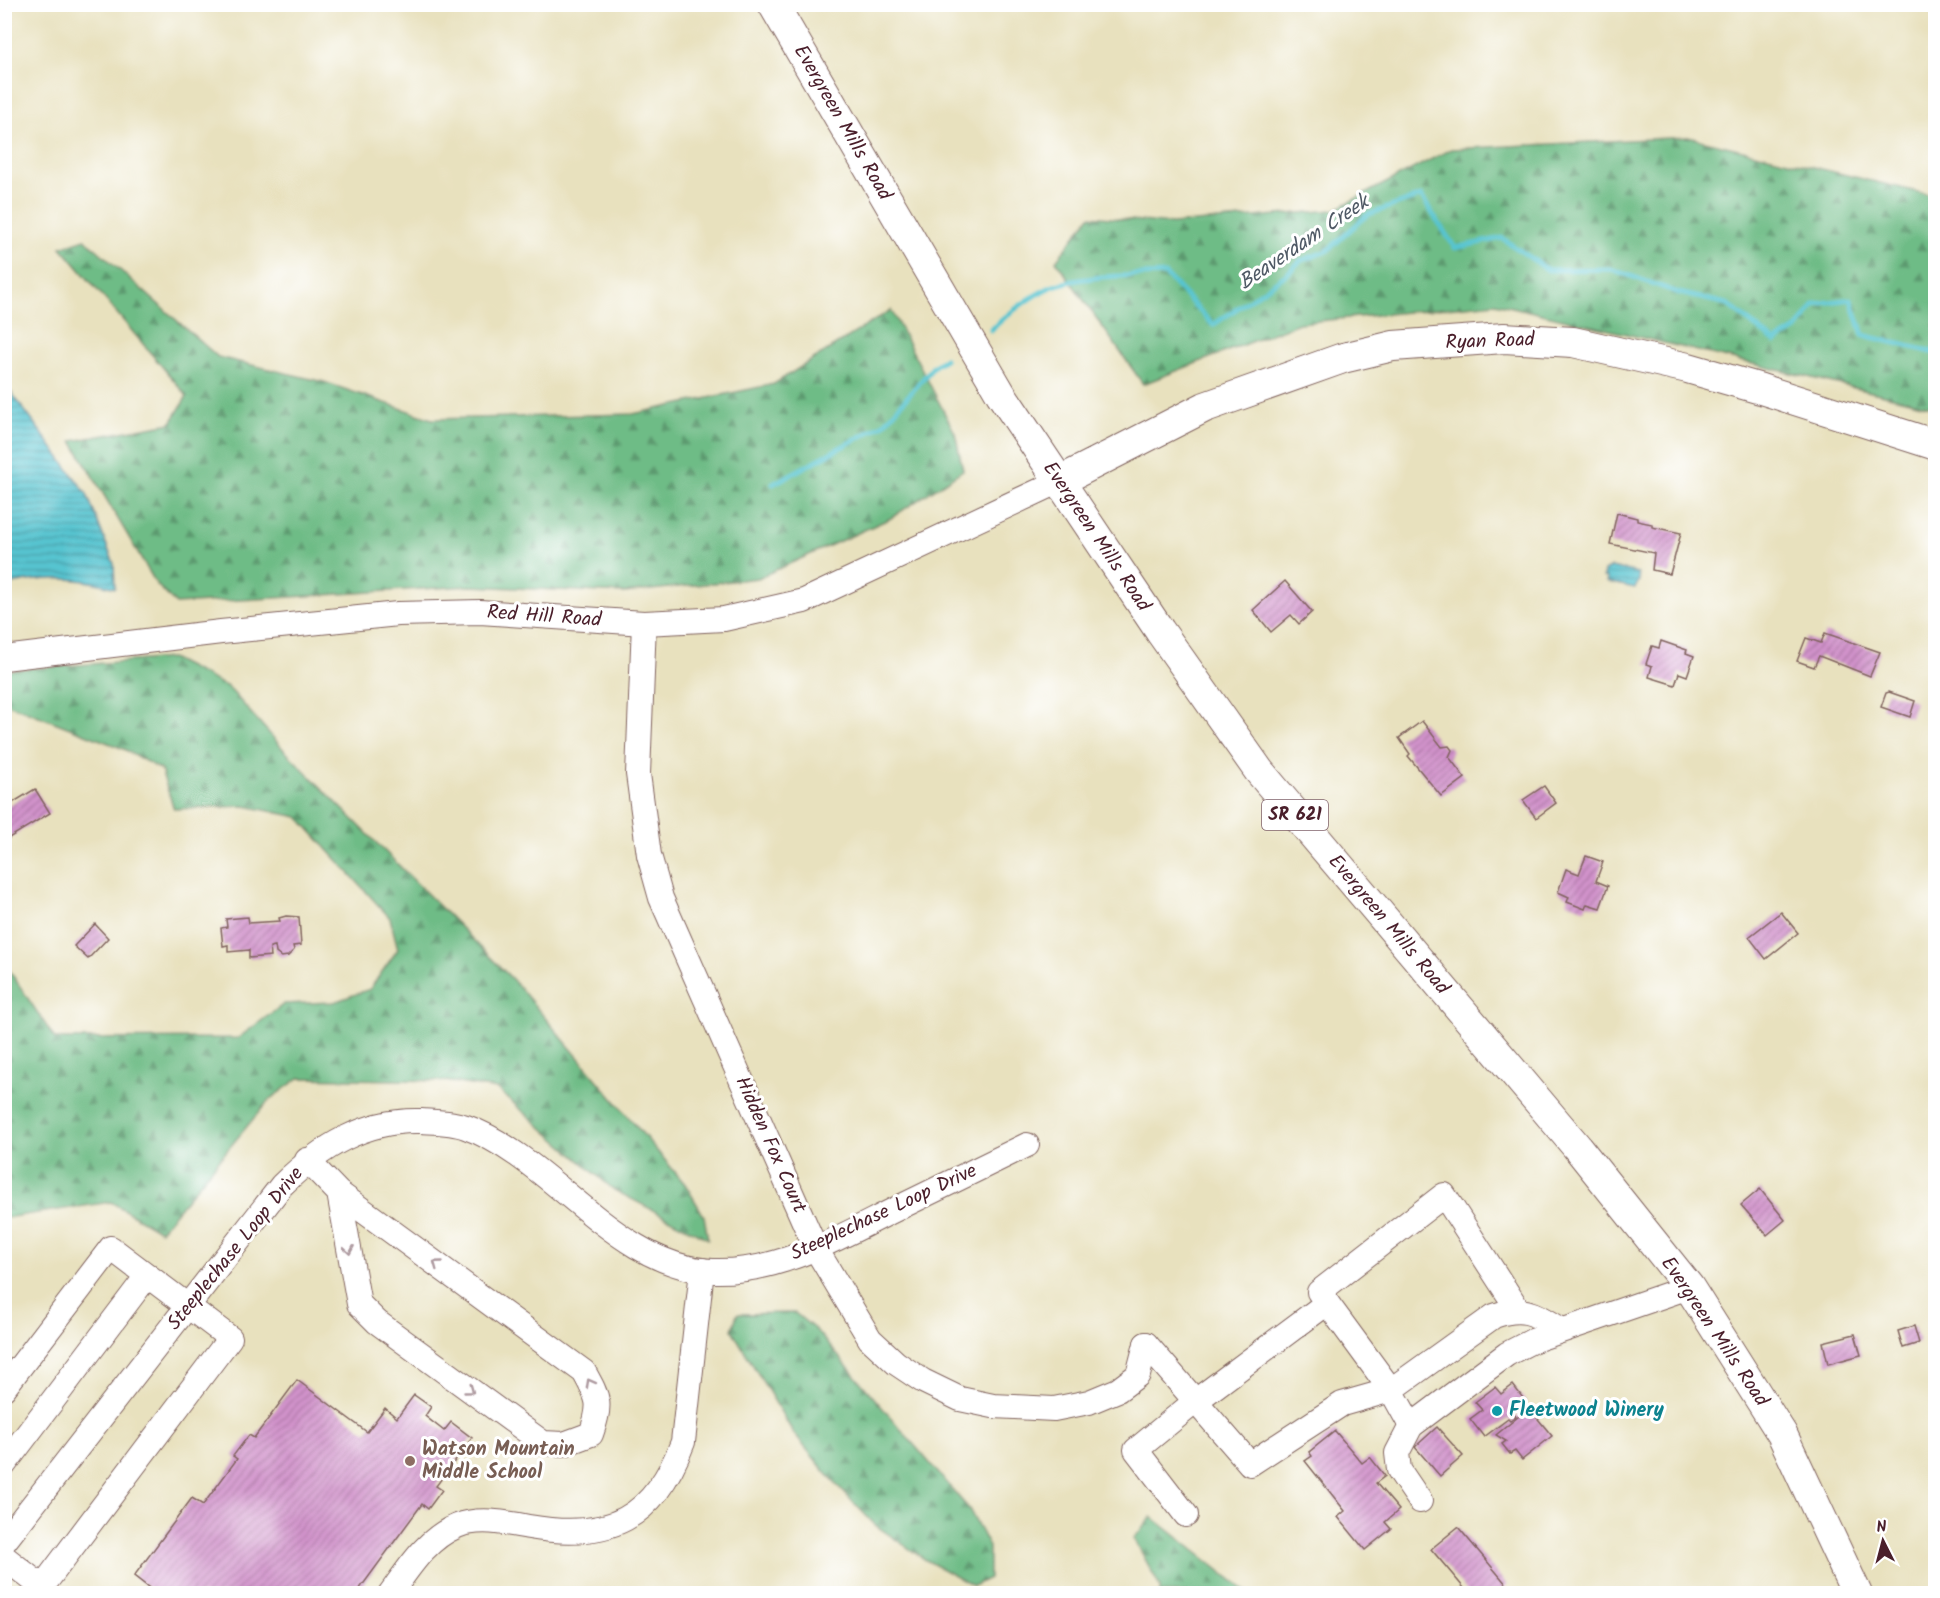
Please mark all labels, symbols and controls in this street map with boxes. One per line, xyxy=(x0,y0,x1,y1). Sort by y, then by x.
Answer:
street label: Evergreen Mills Road xyxy=(784,39,900,208)
water label: Beaverdam Creek xyxy=(1232,185,1379,299)
street label: Ryan Road xyxy=(1445,324,1536,360)
street label: Evergreen Mills Road xyxy=(1034,455,1159,620)
street label: Red Hill Road xyxy=(486,597,603,637)
road number: SR 621 xyxy=(1262,800,1328,830)
street label: Evergreen Mills Road xyxy=(1319,847,1457,1003)
street label: Hidden Fox Court xyxy=(726,1071,815,1219)
street label: Steeplechase Loop Drive xyxy=(785,1156,983,1270)
street label: Steeplechase Loop Drive xyxy=(160,1160,312,1338)
one-way arrow xyxy=(343,1246,355,1255)
street label: Evergreen Mills Road xyxy=(1652,1250,1777,1415)
one-way arrow xyxy=(433,1260,444,1271)
one-way arrow xyxy=(586,1379,597,1389)
one-way arrow xyxy=(463,1383,474,1394)
place label: Fleetwood Winery xyxy=(1509,1395,1665,1427)
marker: Fleetwood Winery xyxy=(1490,1404,1504,1418)
place label: Watson Mountain Middle School xyxy=(422,1434,575,1489)
marker: Watson Mountain Middle School xyxy=(403,1454,417,1468)
north arrow xyxy=(1853,1511,1913,1571)
text: N xyxy=(1875,1515,1888,1541)

